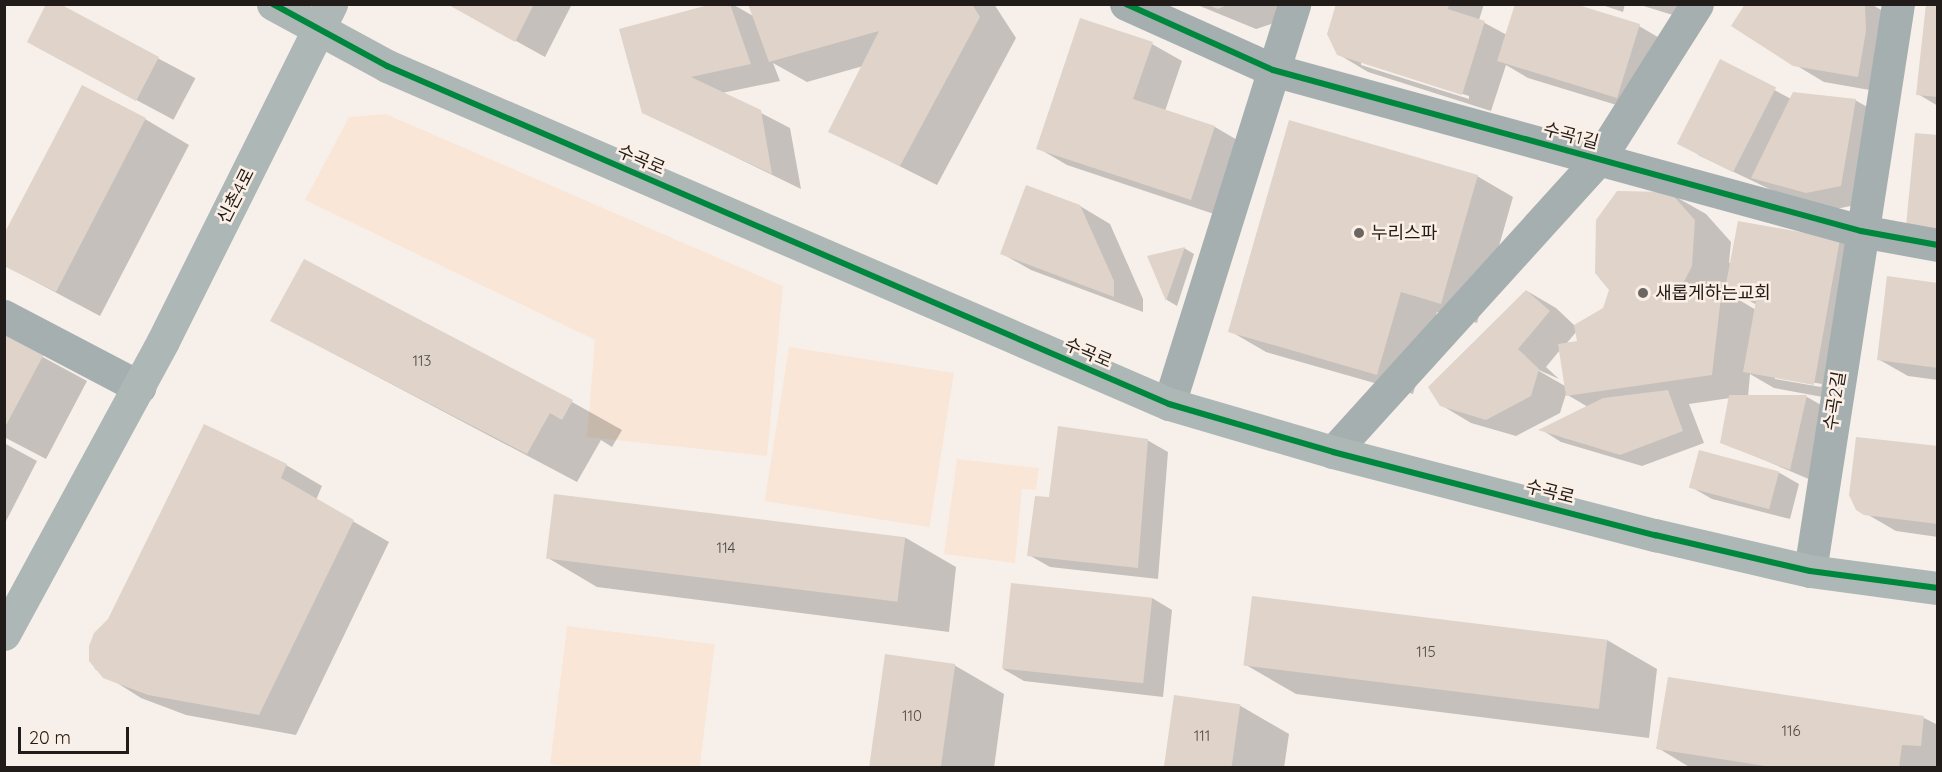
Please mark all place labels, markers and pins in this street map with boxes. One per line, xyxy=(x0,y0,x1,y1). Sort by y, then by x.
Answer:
place label: 누리스파 xyxy=(1371,222,1437,244)
marker: 누리스파 xyxy=(1352,226,1366,240)
place label: 새롭게하는교회 xyxy=(1655,282,1771,304)
marker: 새롭게하는교회 xyxy=(1636,286,1650,300)

